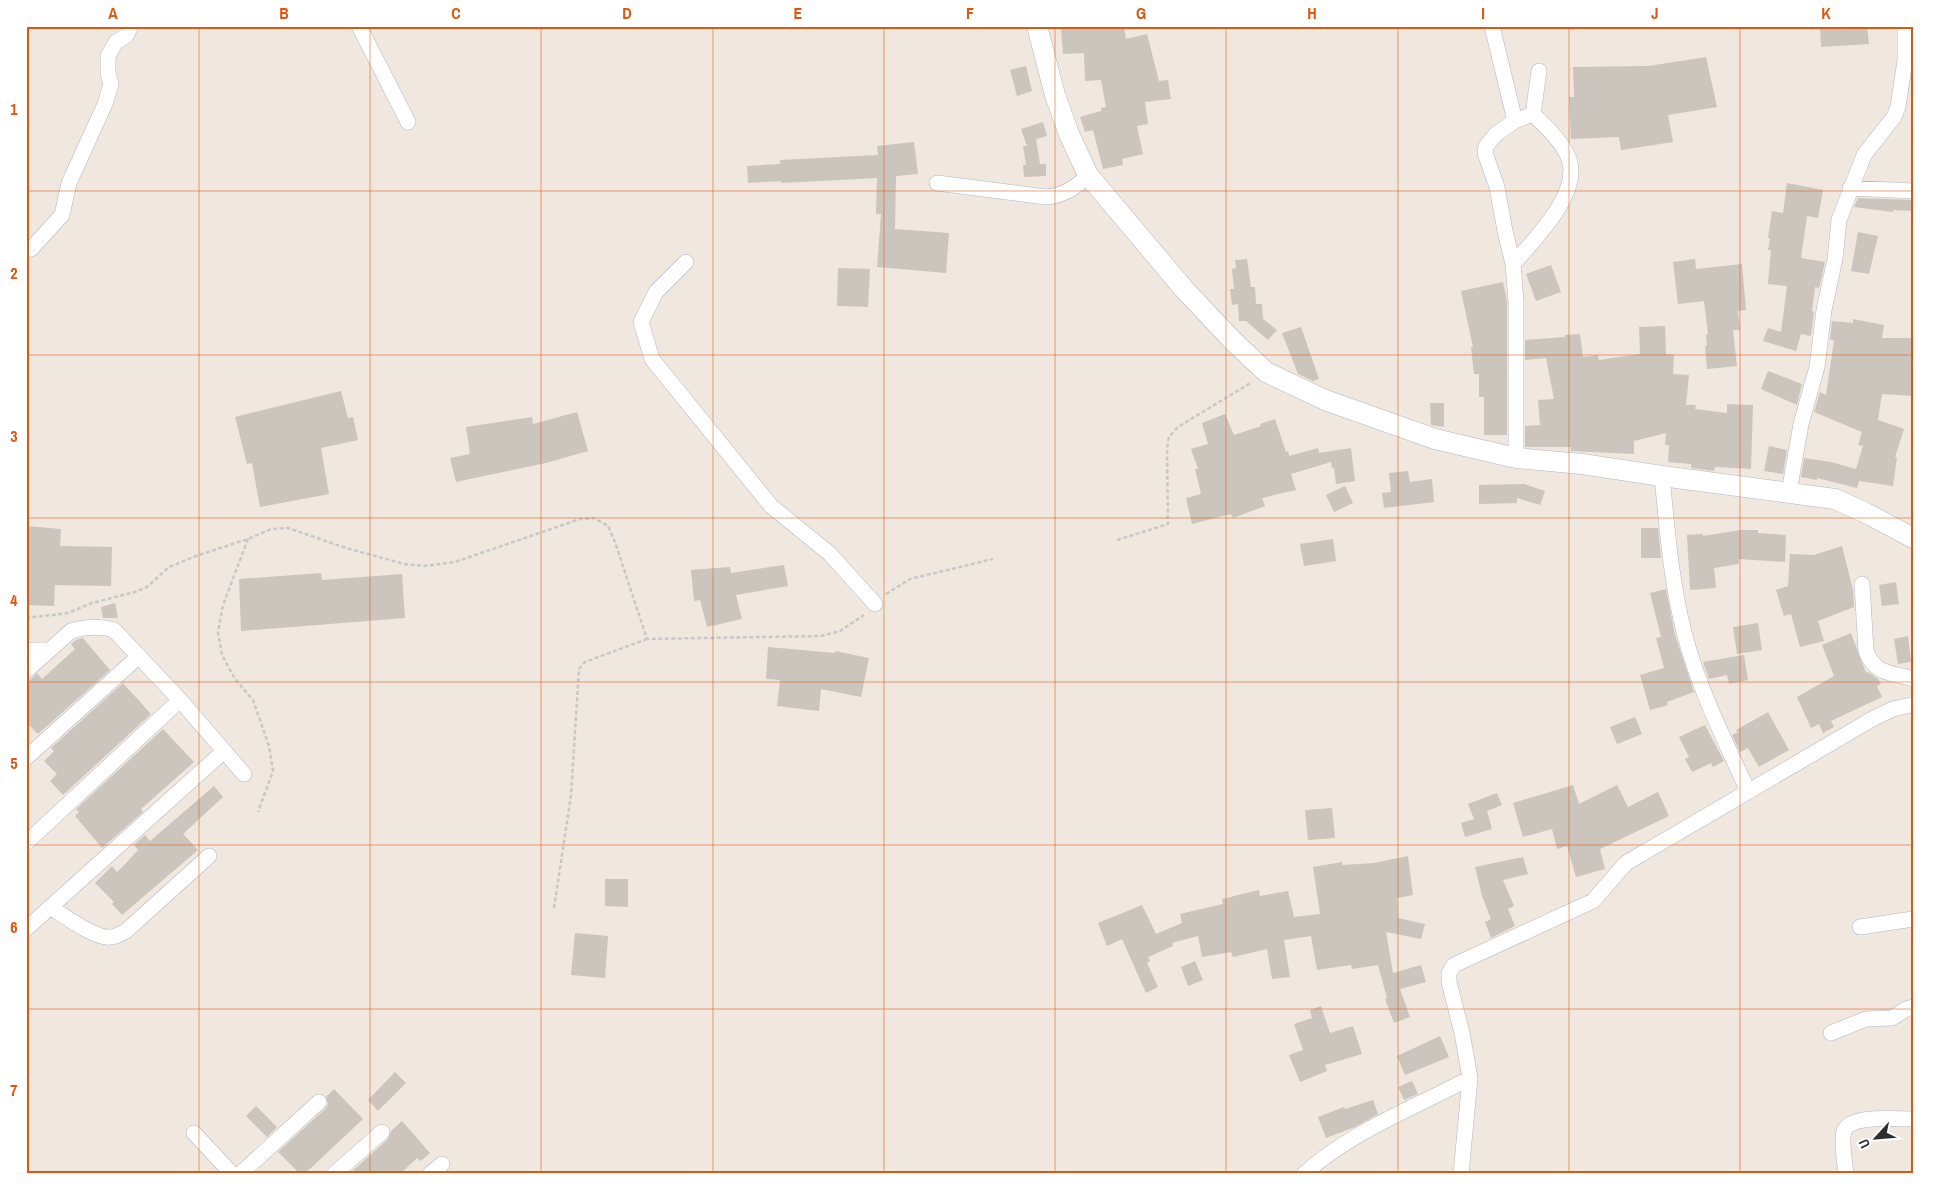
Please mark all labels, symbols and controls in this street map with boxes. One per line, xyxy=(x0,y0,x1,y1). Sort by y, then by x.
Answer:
text: A xyxy=(108,2,118,24)
text: B xyxy=(279,2,289,24)
text: C xyxy=(451,2,461,24)
text: D xyxy=(622,2,632,24)
text: E xyxy=(794,2,803,24)
text: F xyxy=(966,2,974,24)
text: G xyxy=(1136,2,1146,24)
text: H xyxy=(1307,2,1317,24)
text: I xyxy=(1481,2,1485,24)
text: J xyxy=(1651,2,1659,24)
text: K xyxy=(1821,2,1831,24)
text: 1 xyxy=(10,98,18,120)
text: 2 xyxy=(10,262,18,284)
text: 3 xyxy=(10,425,18,447)
text: 4 xyxy=(10,589,18,611)
text: 5 xyxy=(10,752,18,774)
text: 6 xyxy=(10,916,18,938)
text: 7 xyxy=(10,1079,18,1101)
north arrow xyxy=(1852,1112,1902,1162)
text: U xyxy=(1854,1136,1874,1151)

